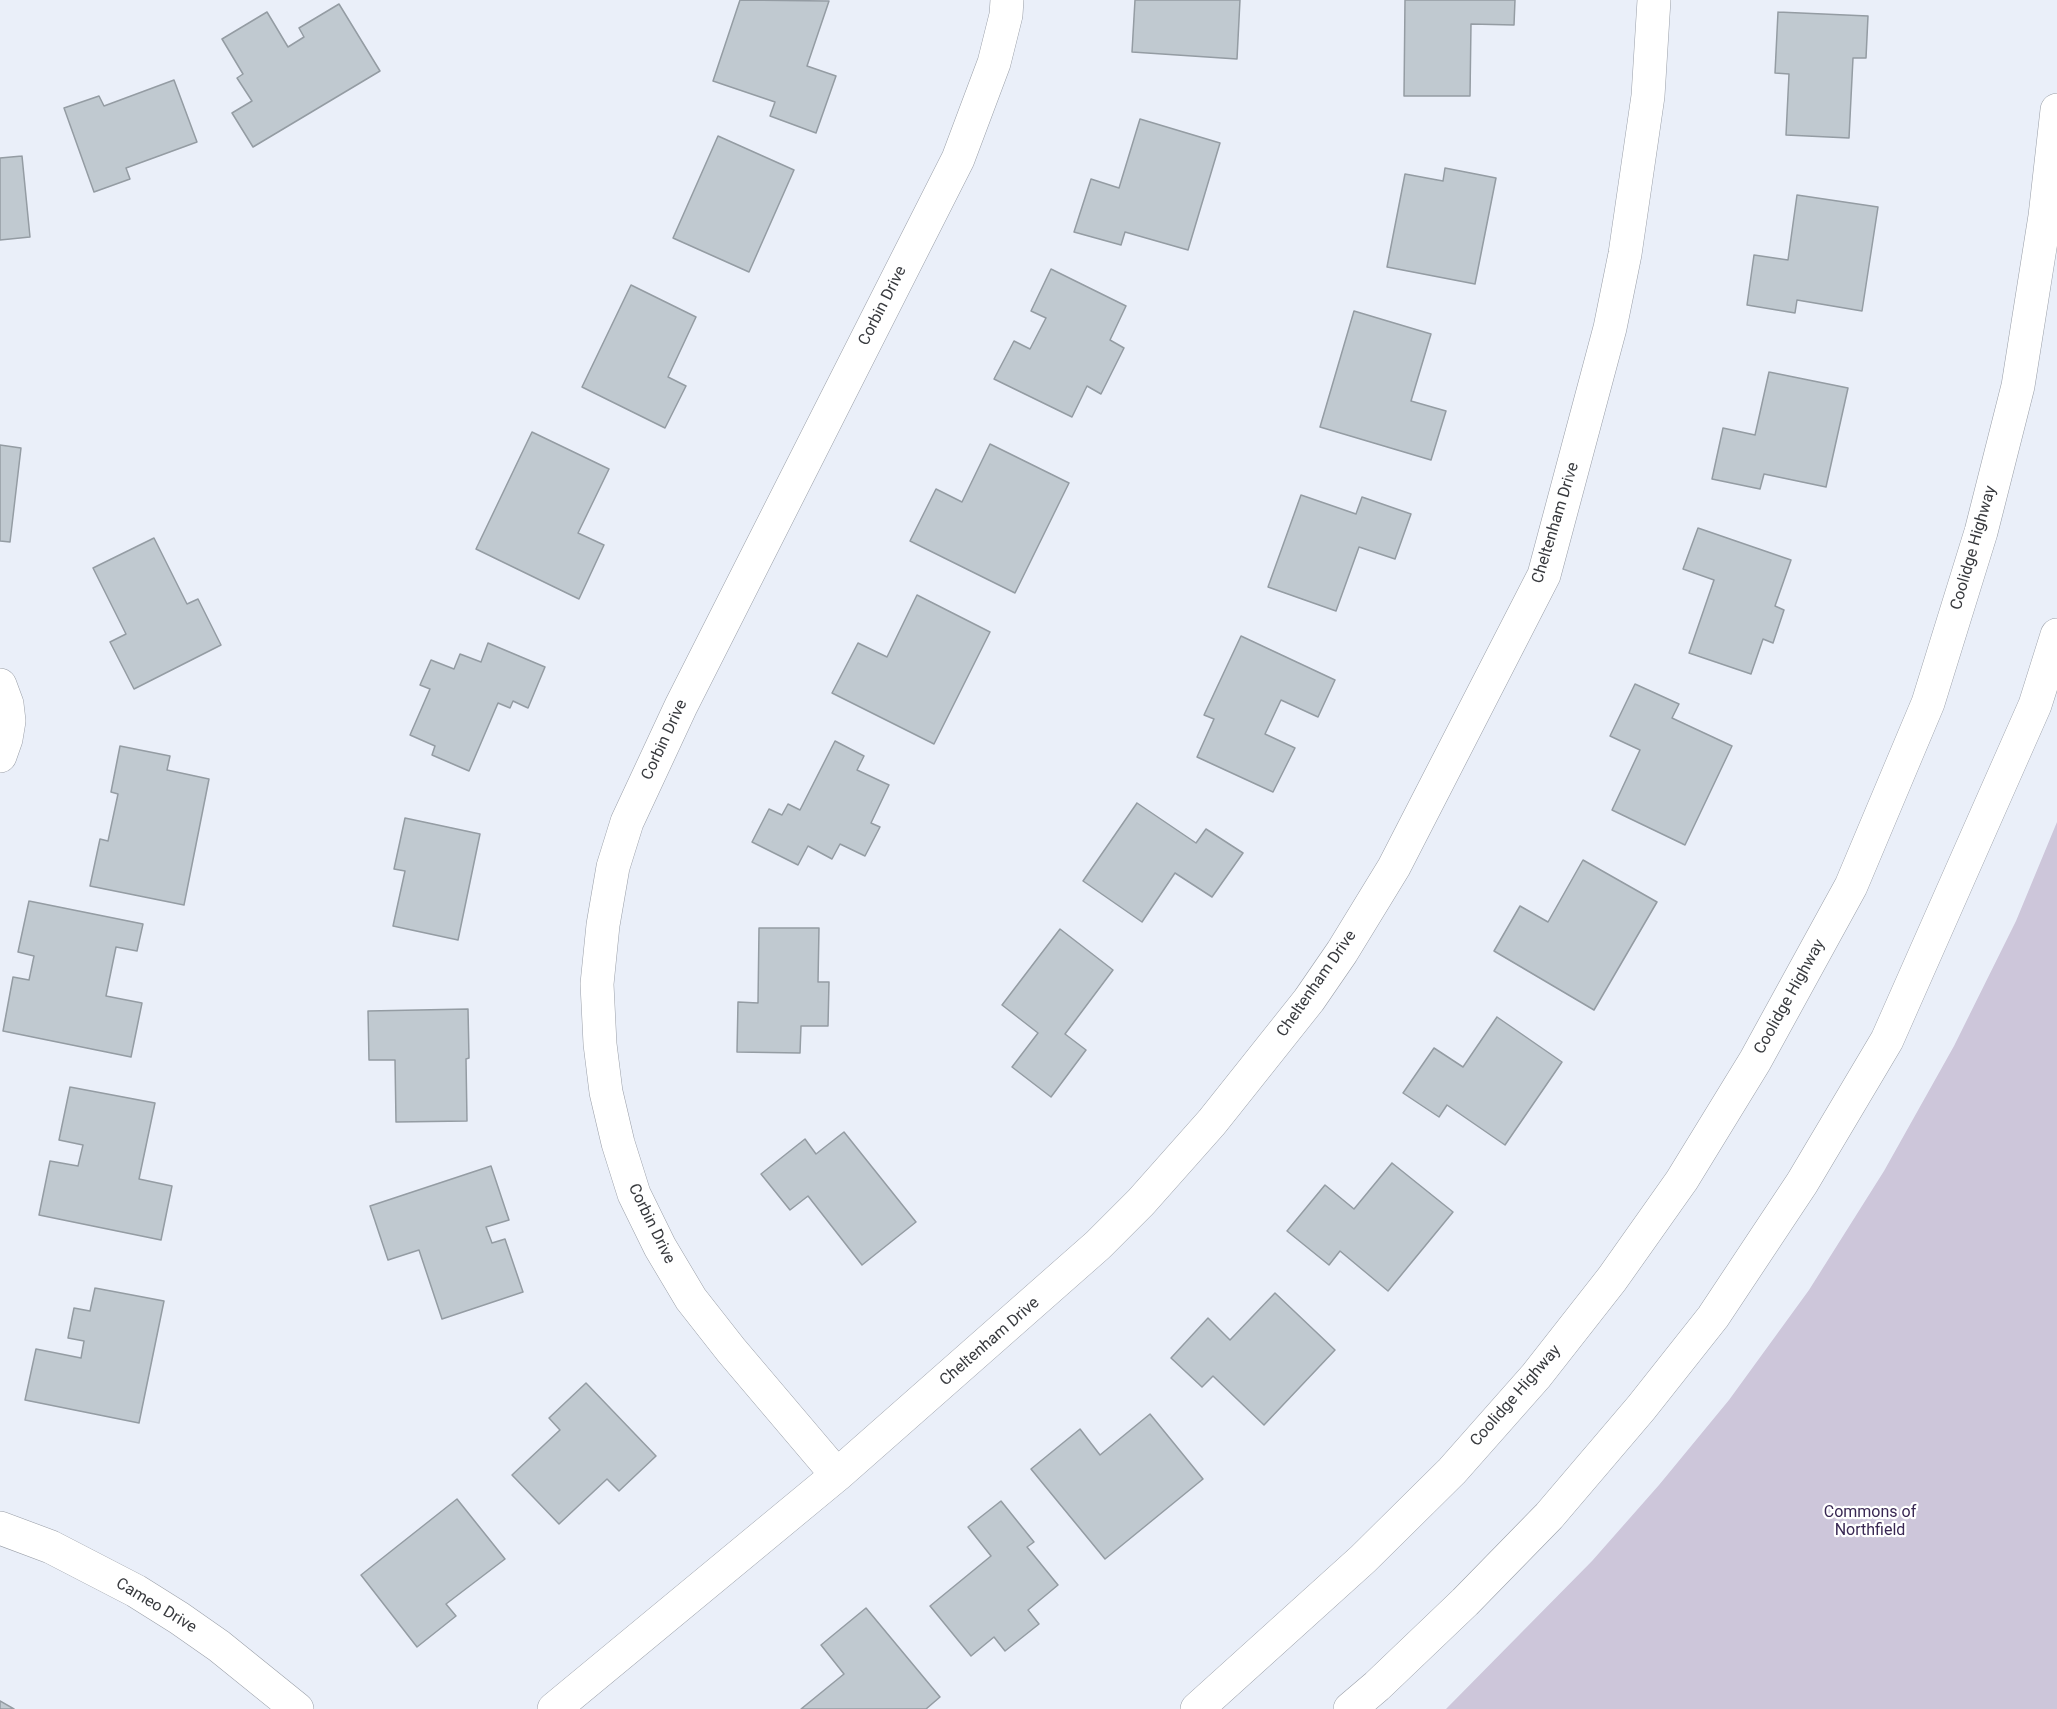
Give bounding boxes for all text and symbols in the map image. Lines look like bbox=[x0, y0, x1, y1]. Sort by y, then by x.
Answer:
street label: Corbin Drive bbox=[855, 263, 911, 349]
street label: Cheltenham Drive bbox=[1528, 460, 1584, 586]
street label: Coolidge Highway bbox=[1947, 484, 2001, 612]
street label: Corbin Drive bbox=[638, 697, 692, 783]
street label: Cheltenham Drive bbox=[1273, 927, 1361, 1041]
street label: Coolidge Highway bbox=[1751, 936, 1829, 1058]
street label: Corbin Drive bbox=[623, 1181, 679, 1267]
street label: Cheltenham Drive bbox=[936, 1294, 1044, 1390]
street label: Coolidge Highway bbox=[1467, 1341, 1565, 1451]
park label: Commons of Northfield bbox=[1824, 1503, 1916, 1541]
street label: Cameo Drive bbox=[112, 1574, 200, 1638]

